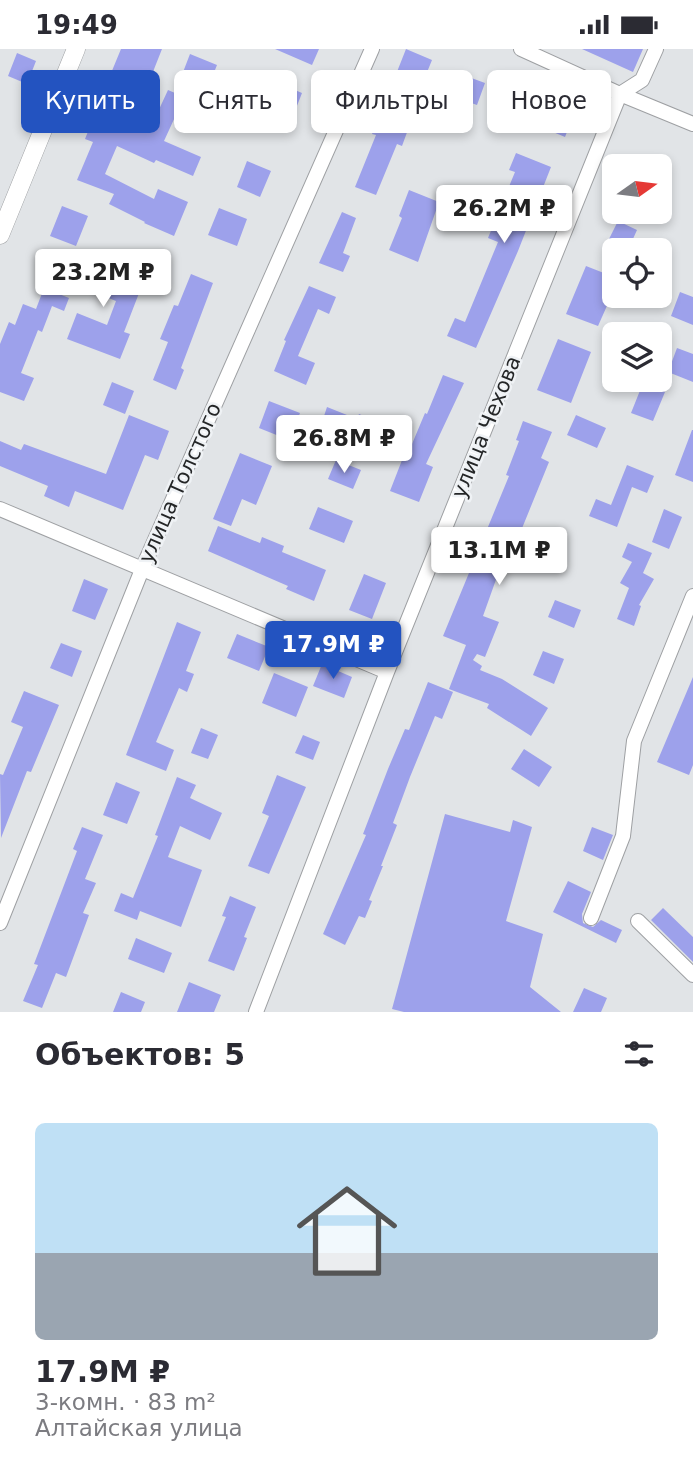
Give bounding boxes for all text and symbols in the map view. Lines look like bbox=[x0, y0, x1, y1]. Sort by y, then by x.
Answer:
text: 19:49 bbox=[35, 10, 118, 40]
chip: Купить bbox=[21, 70, 160, 133]
chip: Снять bbox=[174, 70, 297, 133]
chip: Фильтры bbox=[311, 70, 473, 133]
chip: Новое bbox=[487, 70, 611, 133]
north arrow bbox=[602, 154, 672, 224]
map controls bbox=[602, 154, 672, 392]
pin: 26.2M ₽ bbox=[439, 185, 569, 245]
text: 26.2M ₽ bbox=[452, 195, 556, 221]
button: locate bbox=[602, 238, 672, 308]
pin: 23.2M ₽ bbox=[38, 250, 168, 309]
text: 23.2M ₽ bbox=[51, 259, 155, 285]
button: layers bbox=[602, 322, 672, 392]
street label: улица Чехова bbox=[447, 352, 525, 502]
street label: улица Толстого bbox=[134, 399, 226, 567]
pin: 26.8M ₽ bbox=[279, 415, 409, 475]
text: 26.8M ₽ bbox=[292, 425, 396, 451]
pin: 13.1M ₽ bbox=[434, 527, 564, 587]
text: 13.1M ₽ bbox=[447, 537, 551, 563]
pin: 17.9M ₽ bbox=[268, 621, 398, 681]
text: 17.9M ₽ bbox=[281, 631, 385, 657]
icon: filters bbox=[620, 1035, 658, 1073]
text: Объектов: 5 bbox=[35, 1037, 245, 1072]
icon: home bbox=[284, 1168, 410, 1294]
text: 17.9M ₽ bbox=[35, 1354, 170, 1389]
text: 3-комн. · 83 m² bbox=[35, 1389, 216, 1415]
text: Алтайская улица bbox=[35, 1415, 243, 1441]

